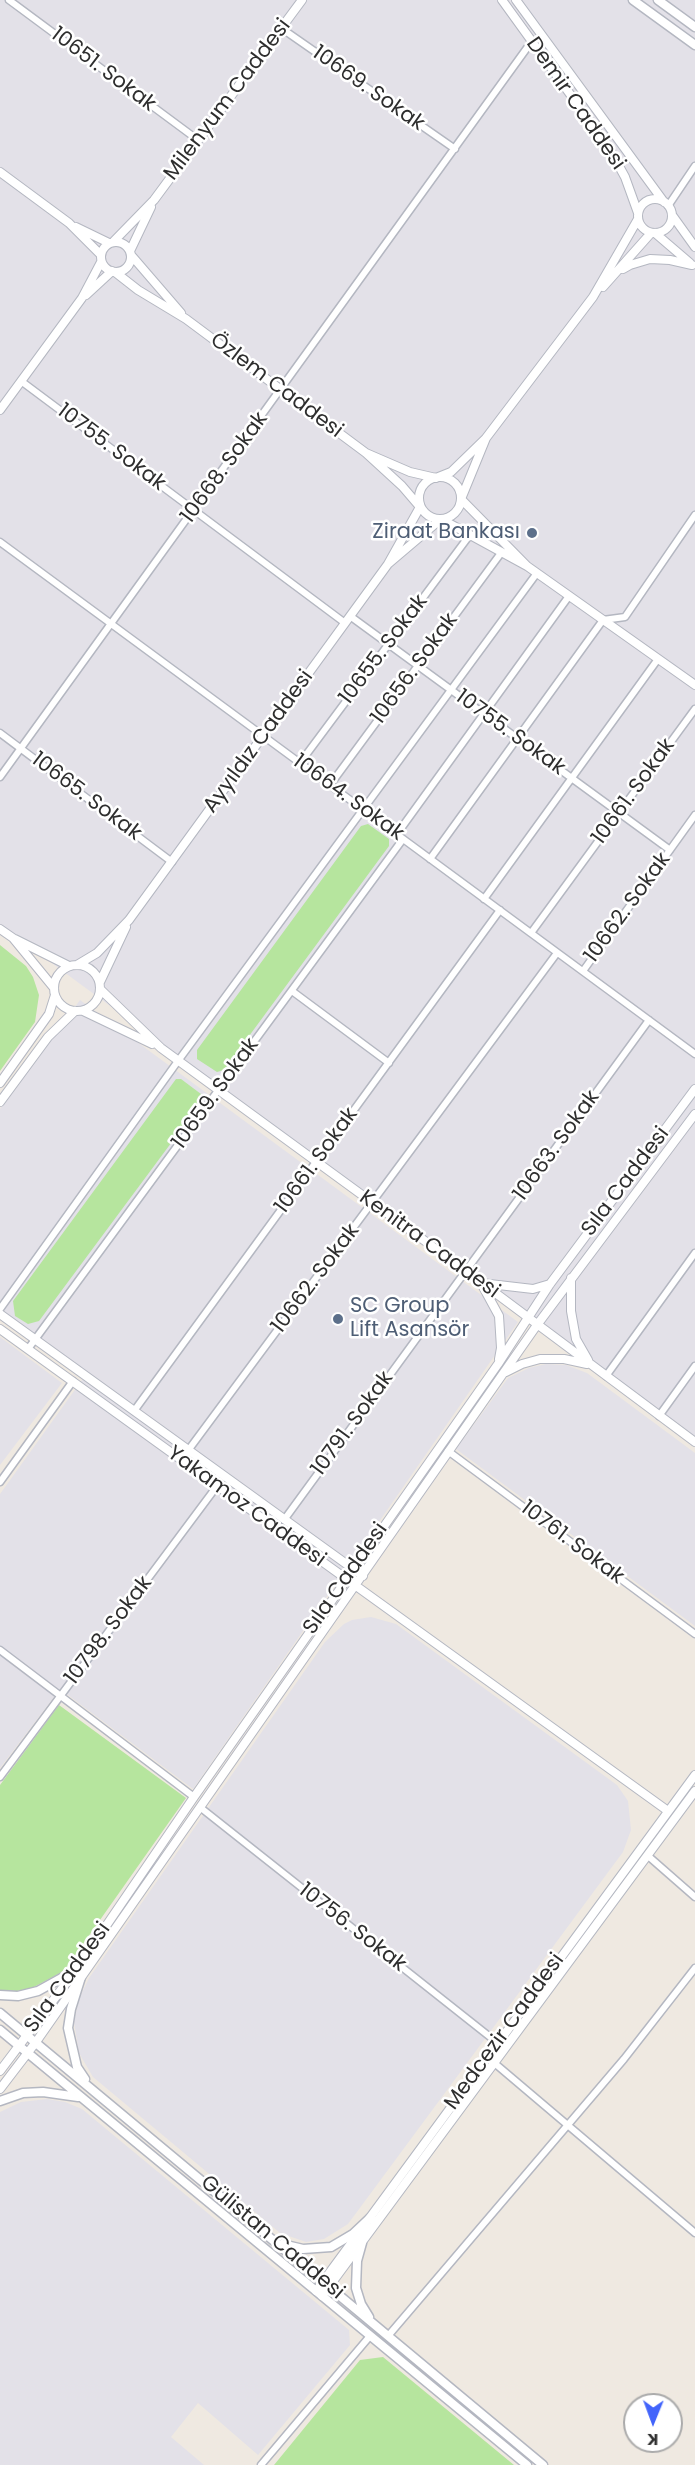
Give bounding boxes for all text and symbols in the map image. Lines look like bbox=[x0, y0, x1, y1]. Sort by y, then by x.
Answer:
street label: Milenyum Caddesi bbox=[159, 14, 297, 186]
street label: 10651. Sokak bbox=[46, 22, 160, 118]
street label: Demir Caddesi bbox=[520, 33, 630, 175]
street label: 10669. Sokak bbox=[307, 41, 429, 137]
street label: Özlem Caddesi bbox=[205, 328, 347, 444]
street label: 10755. Sokak bbox=[52, 399, 170, 497]
street label: 10668. Sokak bbox=[176, 407, 274, 529]
place label: Ziraat Bankası bbox=[372, 520, 520, 546]
marker: Ziraat Bankası bbox=[525, 526, 539, 540]
street label: 10655. Sokak bbox=[334, 590, 434, 710]
street label: 10656. Sokak bbox=[366, 608, 464, 730]
street label: Ayyıldız Caddesi bbox=[199, 666, 319, 818]
street label: 10755. Sokak bbox=[450, 685, 570, 781]
street label: 10661. Sokak bbox=[587, 734, 681, 850]
street label: 10665. Sokak bbox=[26, 747, 146, 847]
street label: 10664. Sokak bbox=[287, 749, 409, 847]
street label: 10662. Sokak bbox=[580, 848, 676, 968]
street label: 10659. Sokak bbox=[167, 1033, 265, 1155]
street label: 10663. Sokak bbox=[508, 1086, 606, 1206]
street label: 10661. Sokak bbox=[270, 1103, 364, 1219]
street label: Sıla Caddesi bbox=[577, 1122, 675, 1242]
street label: Kenitra Caddesi bbox=[354, 1186, 504, 1304]
street label: 10662. Sokak bbox=[267, 1219, 365, 1339]
place label: SC Group Lift Asansör bbox=[350, 1294, 469, 1344]
marker: SC Group Lift Asansör bbox=[331, 1312, 345, 1326]
street label: 10791. Sokak bbox=[307, 1367, 399, 1481]
street label: Yakamoz Caddesi bbox=[162, 1441, 330, 1573]
street label: 10761. Sokak bbox=[515, 1496, 629, 1590]
street label: Sıla Caddesi bbox=[298, 1518, 394, 1640]
street label: 10798. Sokak bbox=[60, 1572, 158, 1690]
street label: 10756. Sokak bbox=[293, 1878, 411, 1978]
street label: Sıla Caddesi bbox=[19, 1918, 117, 2038]
street label: Medcezir Caddesi bbox=[440, 1949, 570, 2115]
street label: Gülistan Caddesi bbox=[195, 2171, 349, 2305]
north arrow bbox=[623, 2393, 683, 2453]
text: K bbox=[647, 2428, 658, 2451]

